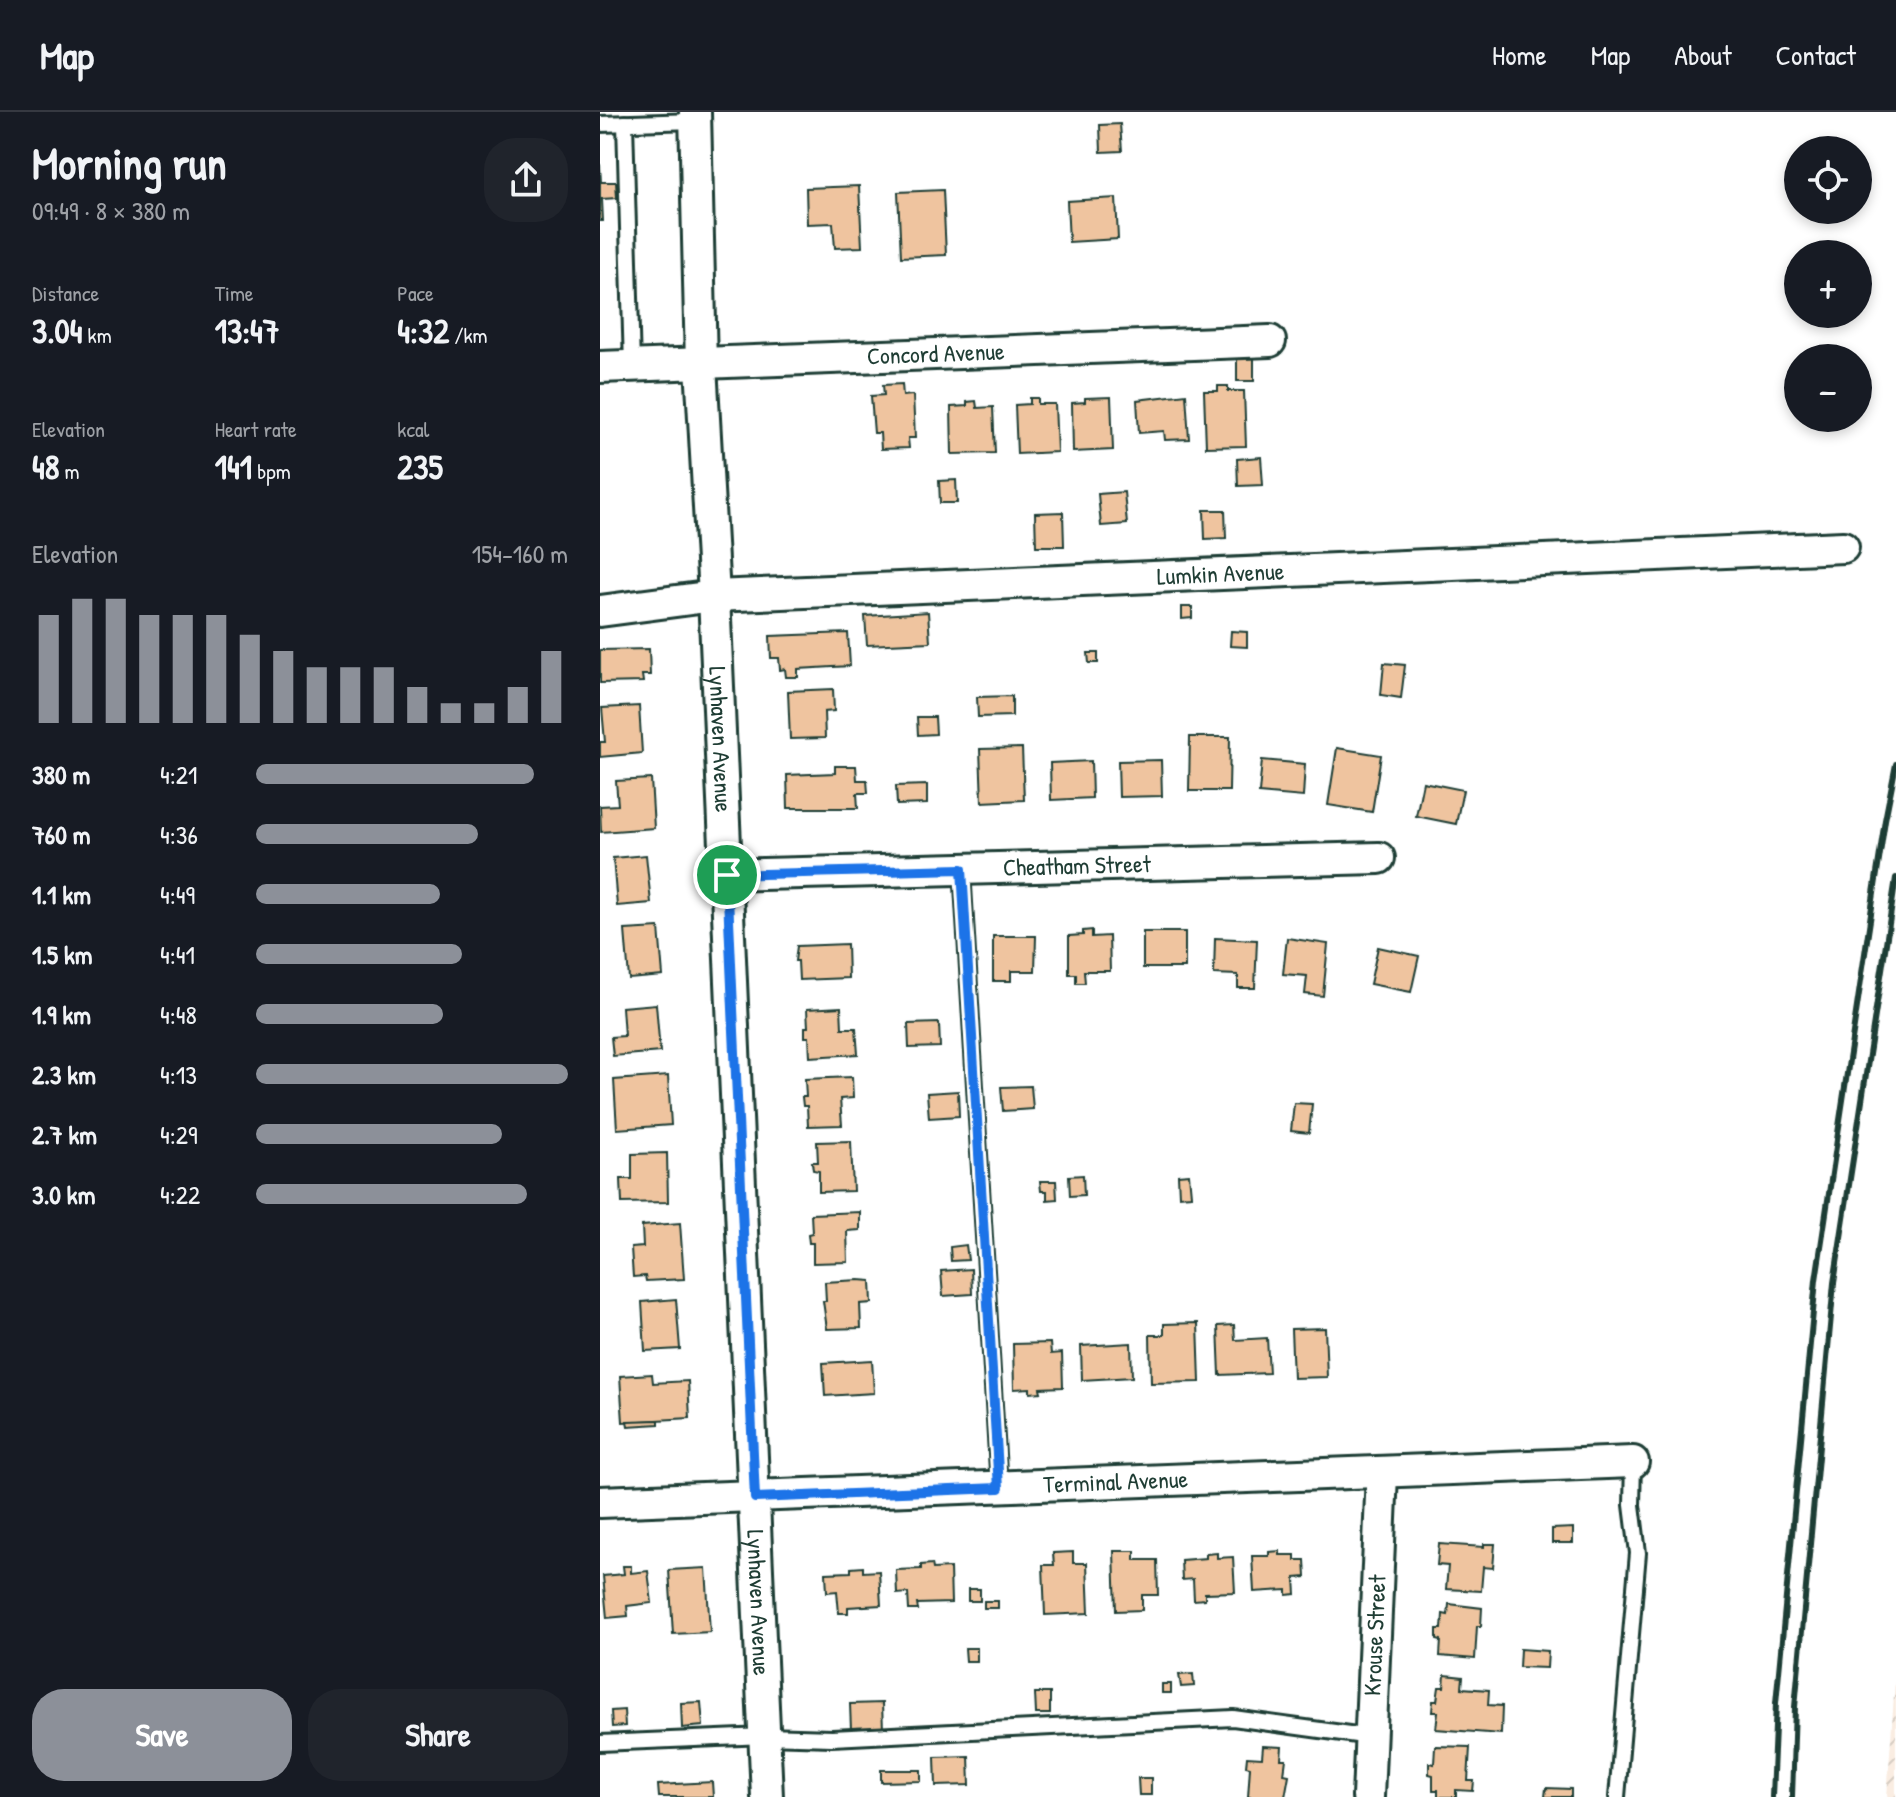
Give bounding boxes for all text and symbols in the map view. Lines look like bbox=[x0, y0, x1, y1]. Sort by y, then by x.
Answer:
text: Map bbox=[40, 29, 94, 81]
text: Home bbox=[1492, 36, 1547, 74]
text: Map bbox=[1591, 36, 1630, 74]
text: About bbox=[1674, 36, 1732, 74]
text: Contact bbox=[1776, 36, 1856, 74]
text: Morning run bbox=[32, 133, 227, 193]
map controls bbox=[1784, 136, 1872, 432]
button: locate bbox=[1784, 136, 1872, 224]
button: share bbox=[484, 138, 568, 222]
text: 09:49 · 8 × 380 m bbox=[32, 193, 190, 228]
button: + bbox=[1784, 240, 1872, 328]
text: Distance bbox=[32, 278, 99, 308]
text: Time bbox=[215, 278, 254, 308]
text: Pace bbox=[397, 278, 434, 308]
text: 3.04 bbox=[32, 308, 83, 354]
text: 13:47 bbox=[215, 308, 280, 354]
text: 4:32 bbox=[397, 308, 449, 354]
text: km bbox=[83, 320, 112, 350]
text: /km bbox=[449, 320, 488, 350]
street label: Concord Avenue bbox=[866, 334, 1006, 372]
button: − bbox=[1784, 344, 1872, 432]
text: Elevation bbox=[32, 414, 105, 444]
text: Heart rate bbox=[215, 414, 297, 444]
text: kcal bbox=[397, 414, 429, 444]
text: 48 bbox=[32, 444, 59, 490]
text: 141 bbox=[215, 444, 252, 490]
text: 235 bbox=[397, 444, 443, 490]
text: m bbox=[59, 456, 80, 486]
text: bpm bbox=[252, 456, 291, 486]
text: Elevation bbox=[32, 536, 118, 571]
text: 154–160 m bbox=[472, 536, 568, 571]
street label: Lumkin Avenue bbox=[1156, 554, 1285, 592]
street label: Lynhaven Avenue bbox=[702, 666, 741, 813]
text: 380 m bbox=[32, 757, 90, 792]
text: 4:21 bbox=[160, 757, 197, 792]
text: 760 m bbox=[32, 817, 91, 852]
text: 4:36 bbox=[160, 817, 198, 852]
pin bbox=[693, 841, 761, 909]
street label: Cheatham Street bbox=[1003, 847, 1152, 883]
icon: arrive bbox=[705, 853, 749, 897]
text: 1.1 km bbox=[32, 877, 91, 912]
text: 4:49 bbox=[160, 877, 195, 912]
text: 1.5 km bbox=[32, 937, 92, 972]
text: 4:41 bbox=[160, 937, 195, 972]
text: 1.9 km bbox=[32, 997, 91, 1032]
text: 4:48 bbox=[160, 997, 197, 1032]
text: 2.3 km bbox=[32, 1057, 96, 1092]
text: 4:13 bbox=[160, 1057, 197, 1092]
text: 2.7 km bbox=[32, 1117, 97, 1152]
text: 4:29 bbox=[160, 1117, 198, 1152]
text: 3.0 km bbox=[32, 1177, 95, 1212]
text: 4:22 bbox=[160, 1177, 200, 1212]
street label: Terminal Avenue bbox=[1043, 1462, 1189, 1500]
street label: Lynhaven Avenue bbox=[740, 1529, 779, 1677]
street label: Krouse Street bbox=[1355, 1573, 1393, 1696]
button: Save bbox=[32, 1689, 292, 1781]
button: Share bbox=[308, 1689, 568, 1781]

